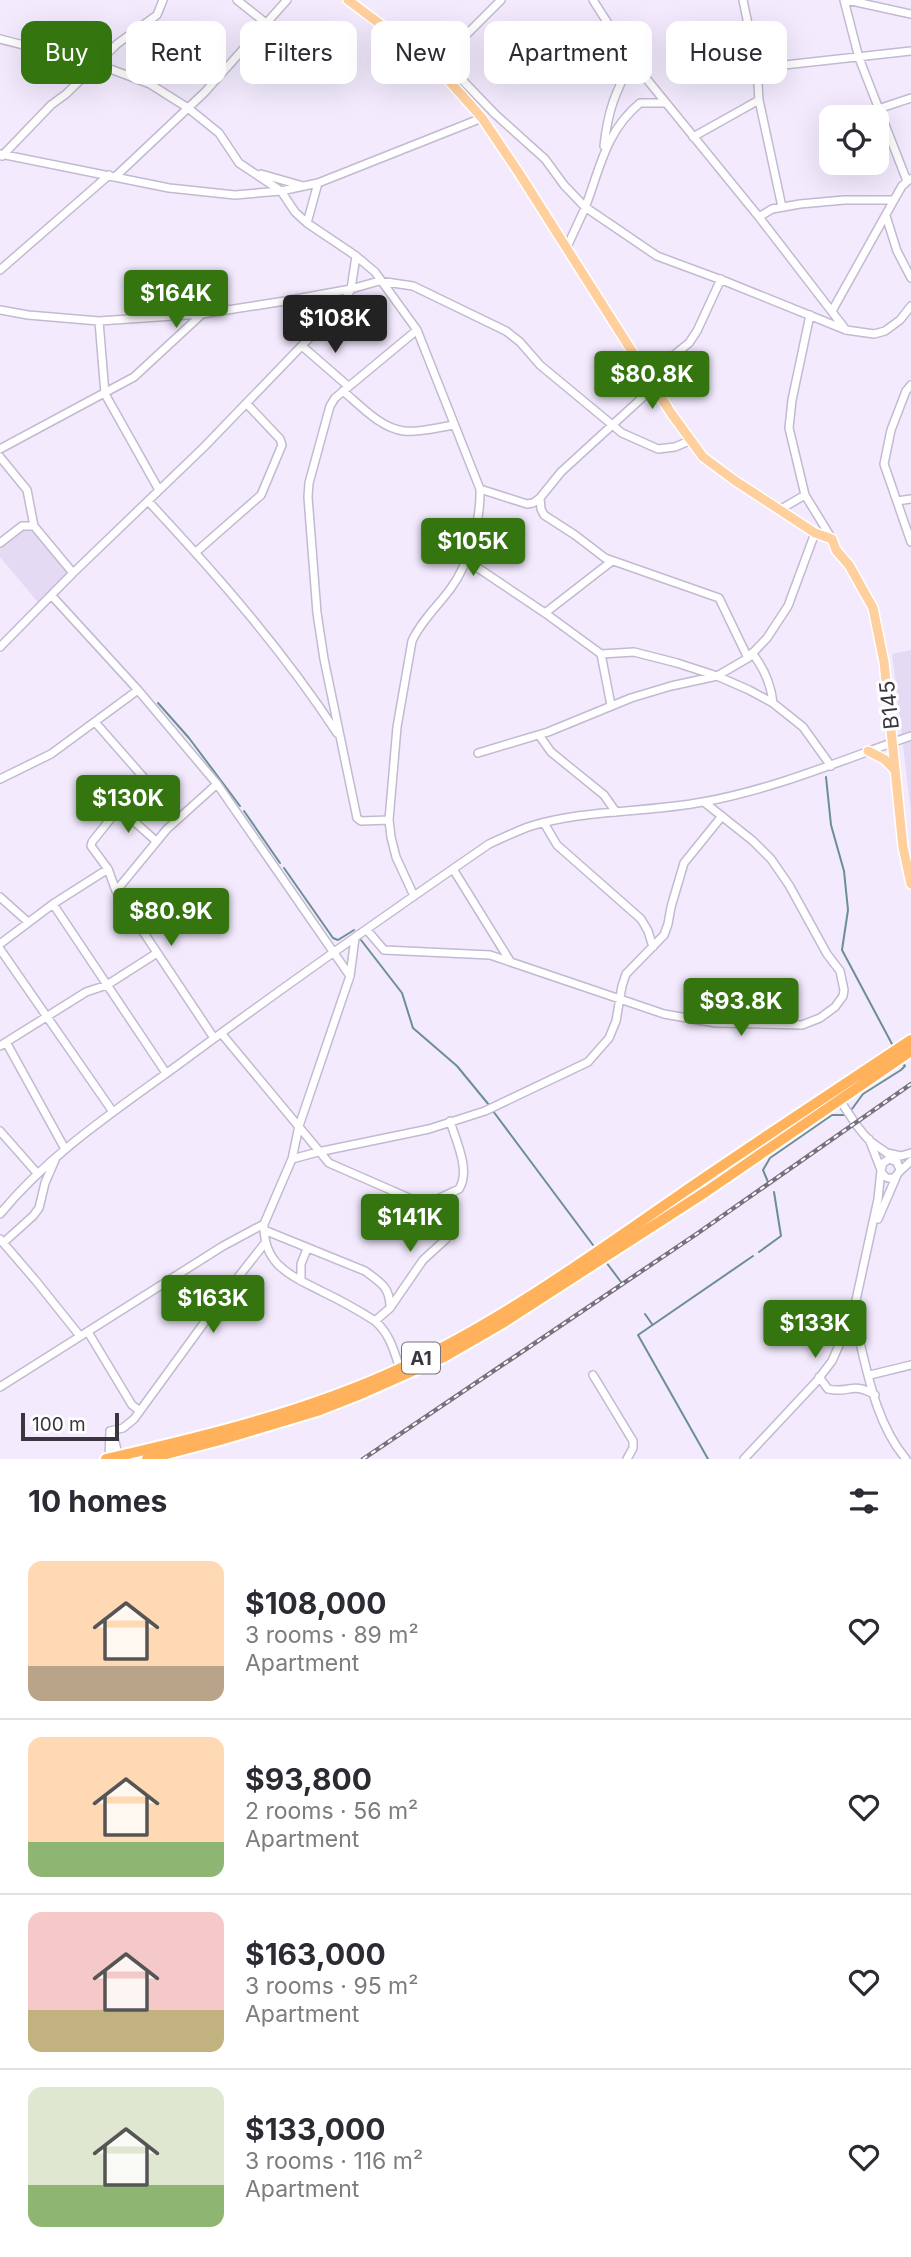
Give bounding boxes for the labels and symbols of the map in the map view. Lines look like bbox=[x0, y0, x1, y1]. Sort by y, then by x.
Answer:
pin: $164K bbox=[127, 270, 225, 330]
pin: $108K bbox=[286, 296, 384, 355]
pin: $80.8K bbox=[595, 352, 709, 411]
pin: $105K bbox=[424, 518, 522, 578]
street label: B145 bbox=[874, 680, 904, 730]
pin: $130K bbox=[79, 776, 177, 835]
pin: $80.9K bbox=[114, 888, 228, 948]
pin: $93.8K bbox=[684, 978, 798, 1038]
pin: $141K bbox=[361, 1194, 459, 1254]
pin: $163K bbox=[164, 1276, 262, 1335]
pin: $133K bbox=[766, 1300, 864, 1360]
road number: A1 bbox=[402, 1342, 440, 1374]
scale bar bbox=[21, 1410, 119, 1442]

